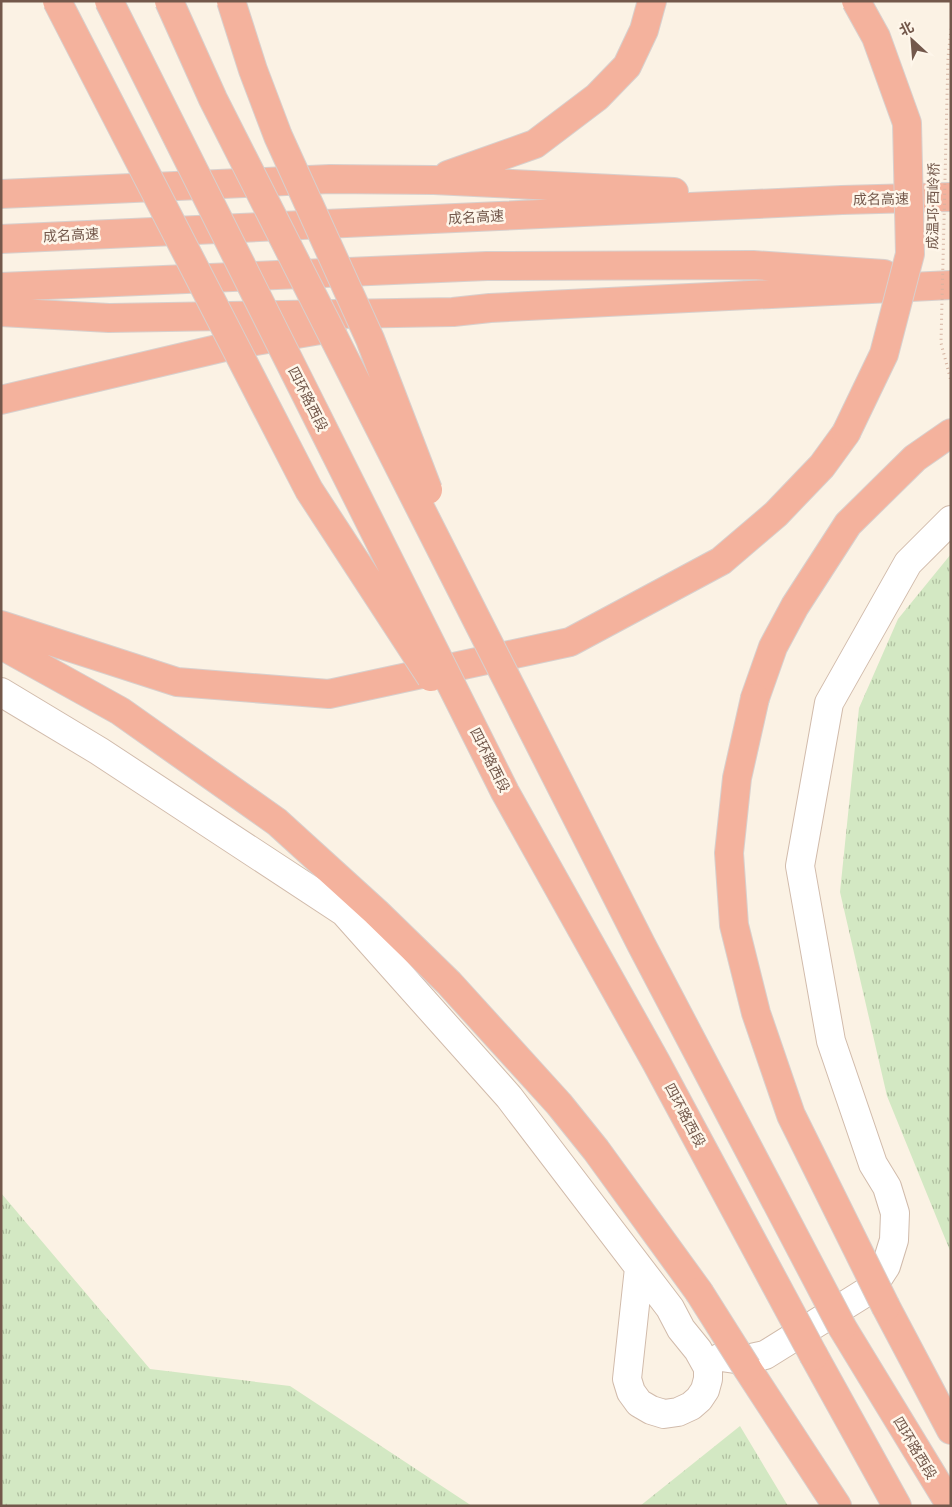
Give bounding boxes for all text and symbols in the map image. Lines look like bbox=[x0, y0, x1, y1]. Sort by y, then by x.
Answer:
north arrow bbox=[887, 15, 937, 65]
text: 北 bbox=[897, 18, 916, 39]
street label: 成温邛·西岭桥 bbox=[924, 162, 942, 250]
street label: 成名高速 bbox=[853, 191, 909, 207]
street label: 成名高速 bbox=[448, 208, 504, 226]
street label: 成名高速 bbox=[43, 226, 99, 244]
street label: 四环路西段 bbox=[285, 364, 331, 434]
street label: 四环路西段 bbox=[467, 725, 513, 795]
street label: 四环路西段 bbox=[662, 1080, 708, 1150]
street label: 四环路西段 bbox=[890, 1414, 940, 1482]

